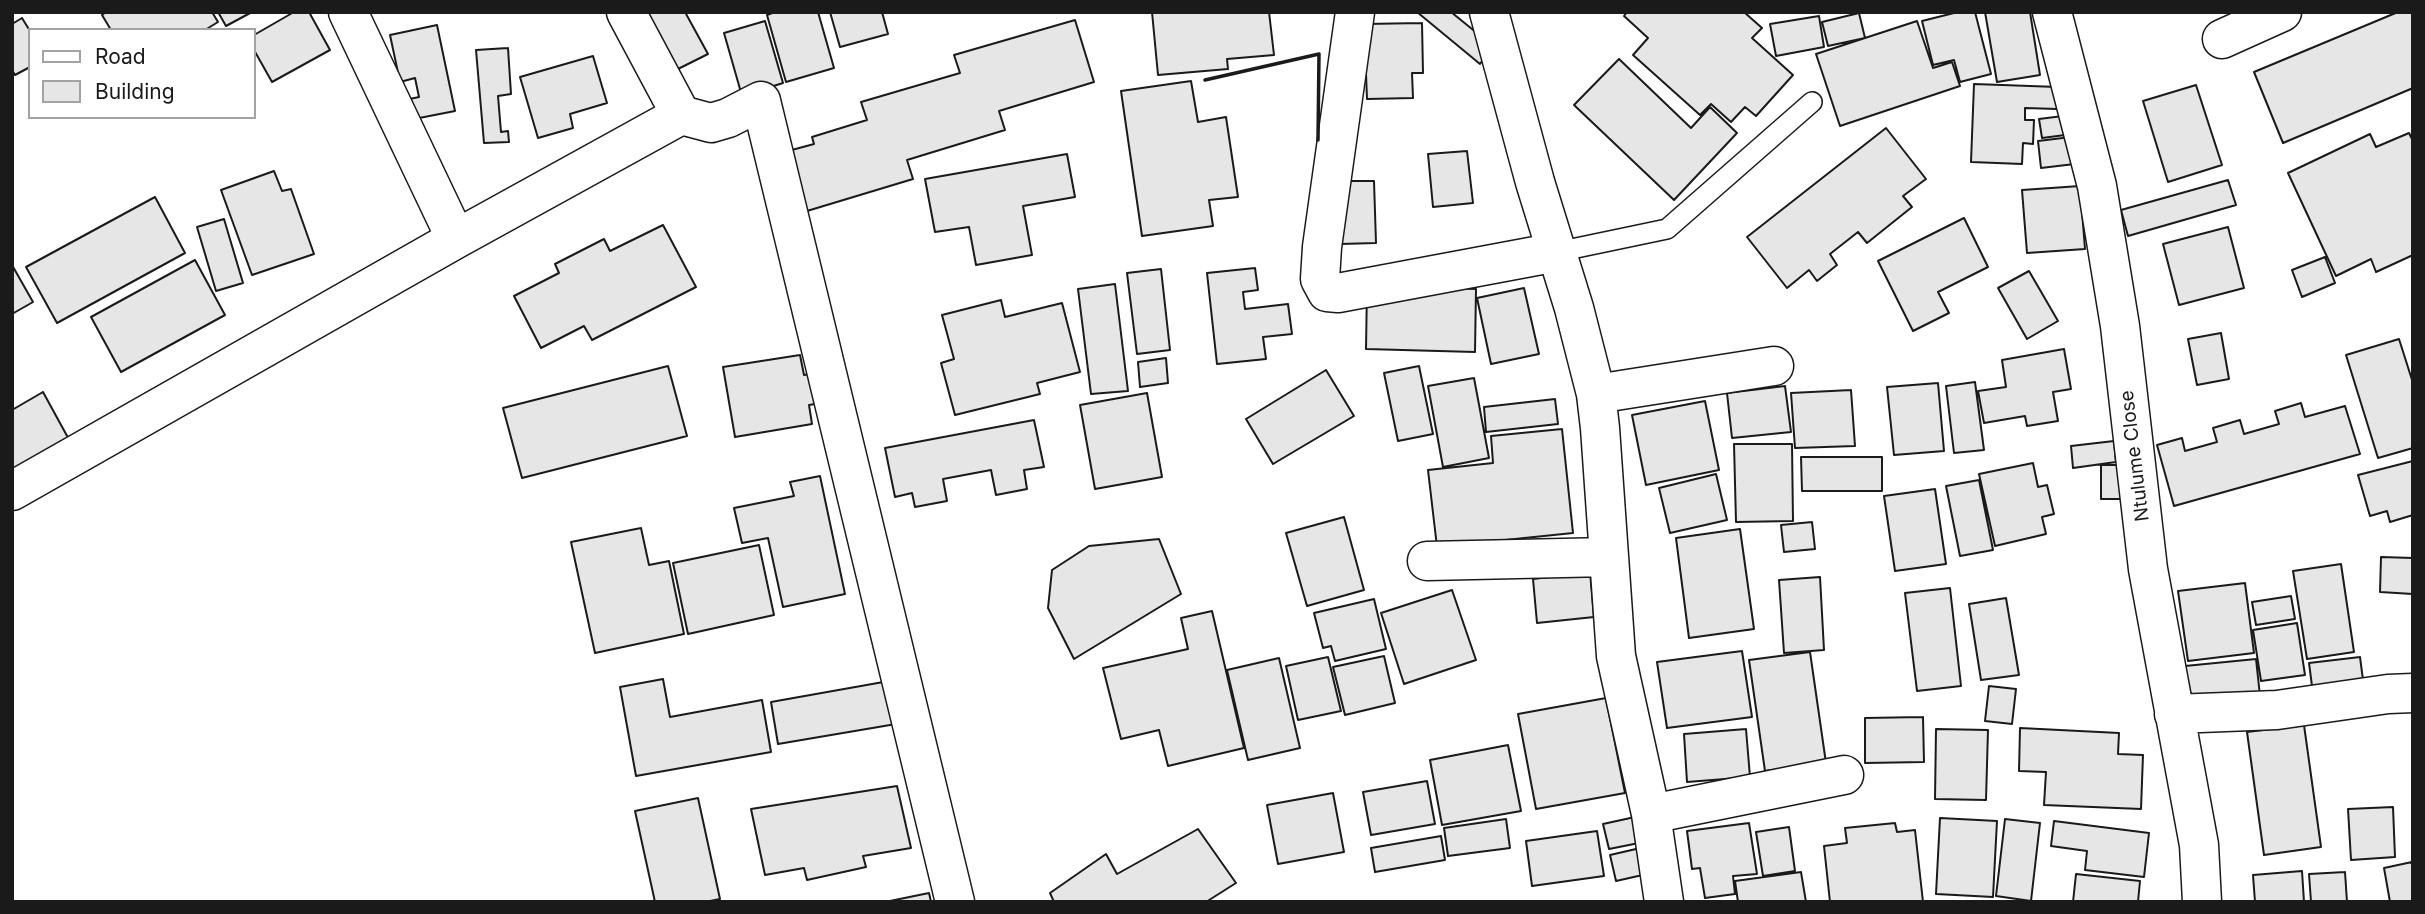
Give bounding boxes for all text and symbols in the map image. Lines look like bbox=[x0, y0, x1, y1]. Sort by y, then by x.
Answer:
legend bbox=[28, 28, 256, 119]
text: Road bbox=[95, 44, 146, 69]
text: Building bbox=[95, 79, 175, 104]
street label: Ntulume Close bbox=[2116, 389, 2154, 523]

